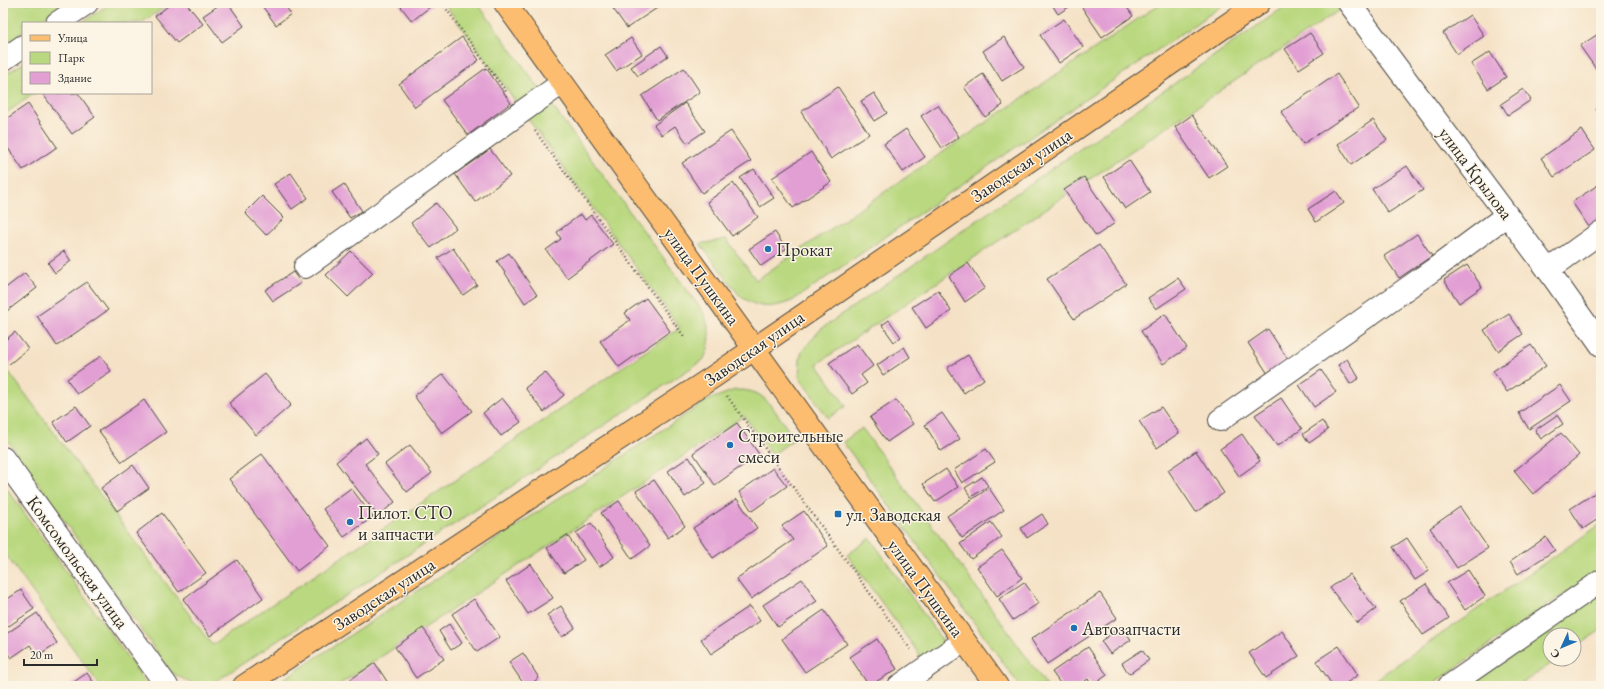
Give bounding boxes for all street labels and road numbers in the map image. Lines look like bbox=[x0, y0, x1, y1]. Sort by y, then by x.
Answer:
street label: Заводская улица bbox=[966, 122, 1077, 207]
street label: улица Крылова bbox=[1434, 122, 1519, 225]
street label: улица Пушкина bbox=[659, 223, 746, 330]
street label: Заводская улица bbox=[700, 305, 809, 391]
street label: Комсомольская улица bbox=[22, 491, 135, 634]
street label: улица Пушкина bbox=[883, 535, 970, 642]
street label: Заводская улица bbox=[329, 552, 440, 635]

